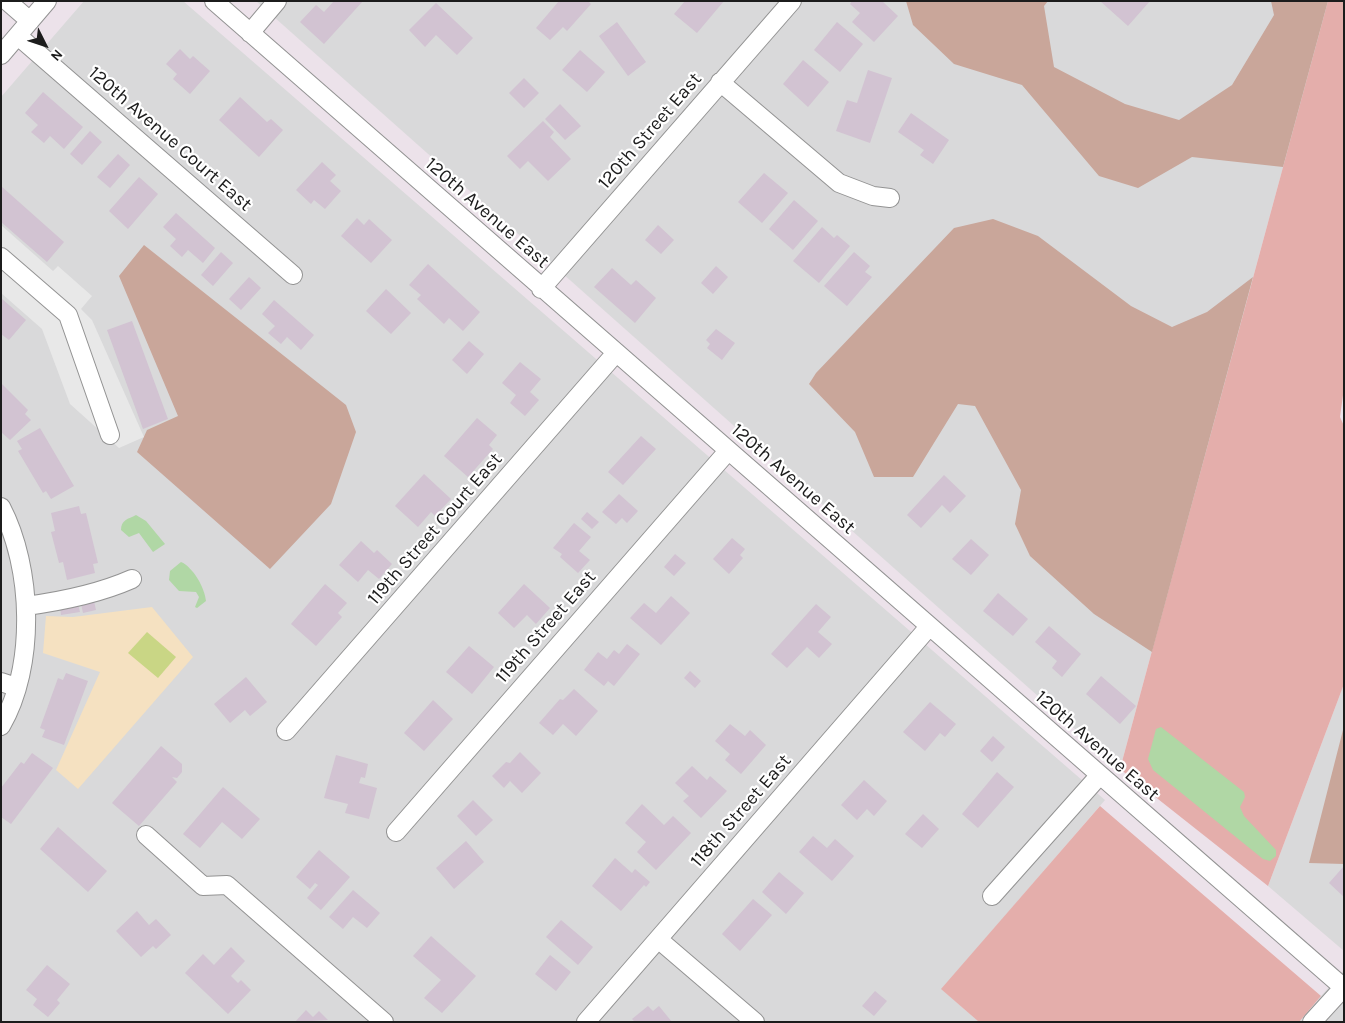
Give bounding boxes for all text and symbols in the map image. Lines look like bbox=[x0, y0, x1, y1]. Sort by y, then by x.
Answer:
north arrow bbox=[20, 20, 70, 70]
text: N bbox=[47, 46, 66, 65]
street label: 120th Avenue Court East bbox=[84, 62, 256, 216]
street label: 120th Street East bbox=[593, 68, 707, 194]
street label: 120th Avenue East bbox=[420, 153, 554, 273]
street label: 120th Avenue East bbox=[726, 419, 860, 539]
street label: 119th Street Court East bbox=[363, 448, 507, 610]
street label: 119th Street East bbox=[491, 566, 601, 688]
street label: 120th Avenue East bbox=[1030, 686, 1164, 806]
street label: 118th Street East bbox=[686, 750, 796, 872]

